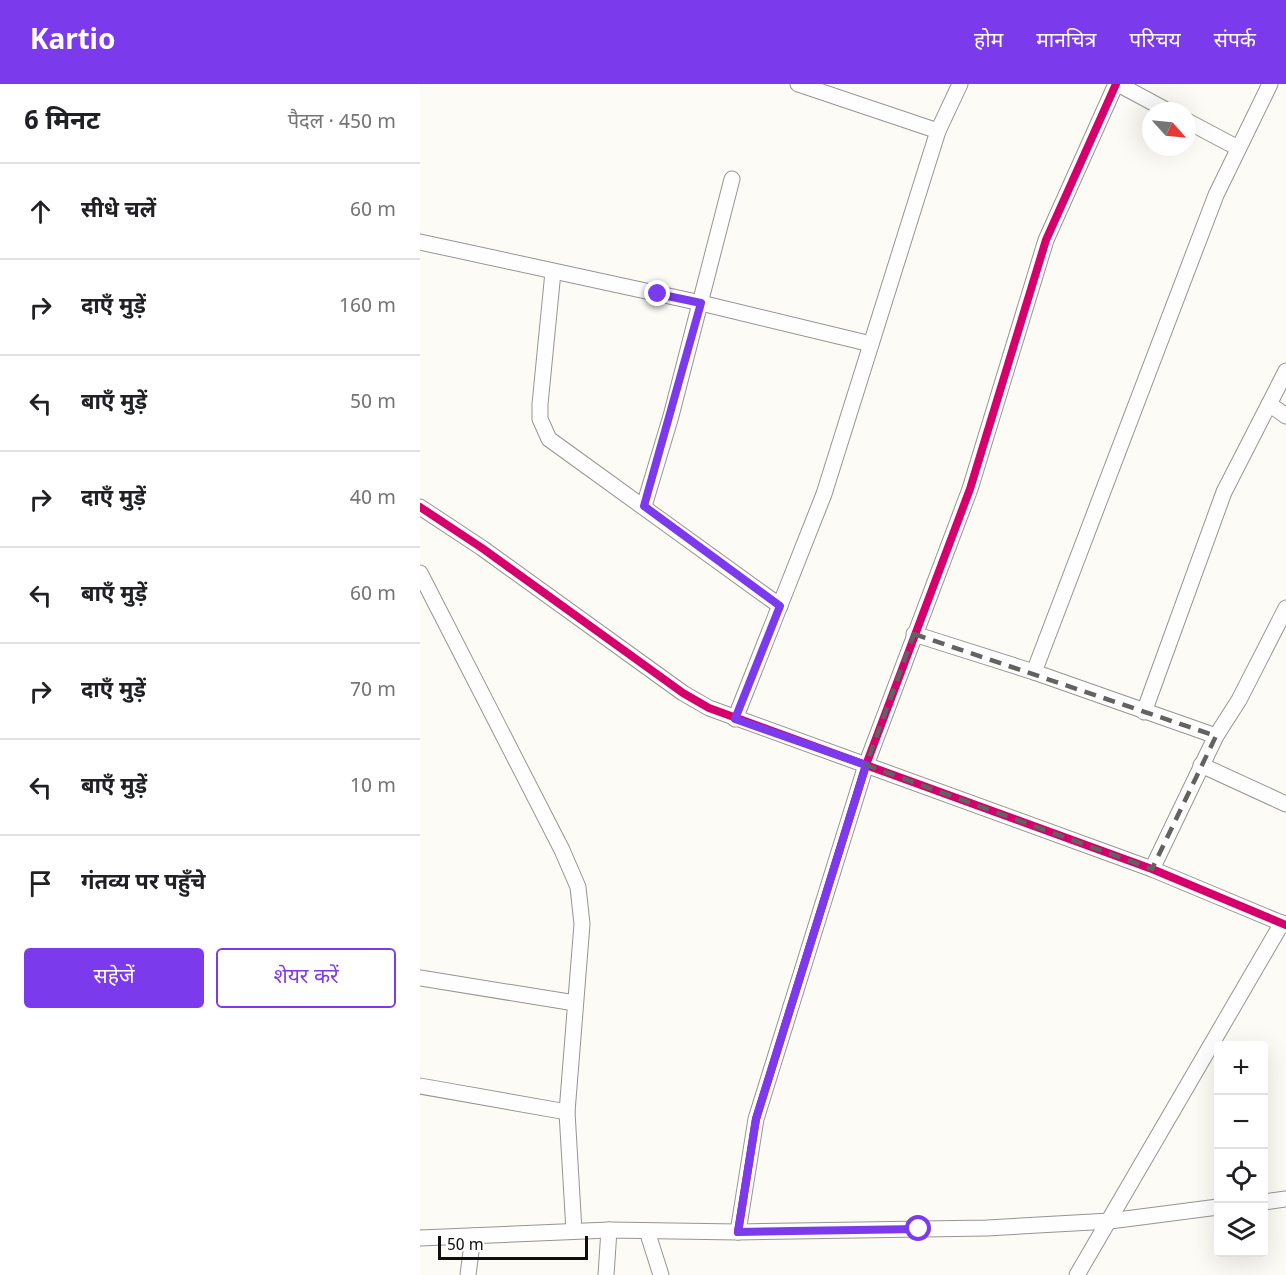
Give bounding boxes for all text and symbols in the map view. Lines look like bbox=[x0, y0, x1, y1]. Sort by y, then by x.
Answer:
text: Kartio bbox=[30, 24, 115, 60]
text: होम bbox=[974, 28, 1003, 56]
text: मानचित्र bbox=[1036, 28, 1096, 56]
text: परिचय bbox=[1129, 28, 1181, 56]
text: संपर्क bbox=[1214, 28, 1256, 56]
north arrow bbox=[1142, 102, 1196, 156]
text: 6 मिनट bbox=[24, 106, 100, 140]
text: पैदल · 450 m bbox=[288, 110, 396, 136]
icon: ahead bbox=[24, 195, 57, 228]
text: सीधे चलें bbox=[81, 197, 156, 226]
text: 60 m bbox=[350, 198, 396, 224]
route end bbox=[644, 280, 670, 306]
icon: right bbox=[24, 291, 57, 324]
text: दाएँ मुड़ें bbox=[81, 293, 146, 322]
text: 160 m bbox=[339, 294, 396, 320]
icon: left bbox=[24, 387, 57, 420]
text: बाएँ मुड़ें bbox=[81, 389, 147, 418]
text: 50 m bbox=[350, 390, 396, 416]
icon: right bbox=[24, 483, 57, 516]
text: दाएँ मुड़ें bbox=[81, 485, 146, 514]
text: 40 m bbox=[350, 486, 396, 512]
icon: left bbox=[24, 579, 57, 612]
text: बाएँ मुड़ें bbox=[81, 581, 147, 610]
text: 60 m bbox=[350, 582, 396, 608]
icon: right bbox=[24, 675, 57, 708]
text: दाएँ मुड़ें bbox=[81, 677, 146, 706]
text: 70 m bbox=[350, 678, 396, 704]
icon: left bbox=[24, 771, 57, 804]
text: बाएँ मुड़ें bbox=[81, 773, 147, 802]
text: 10 m bbox=[350, 774, 396, 800]
icon: arrive bbox=[24, 867, 57, 900]
text: गंतव्य पर पहुँचे bbox=[81, 869, 206, 898]
button: सहेजें bbox=[24, 948, 204, 1008]
button: शेयर करें bbox=[216, 948, 396, 1008]
map controls bbox=[1214, 1041, 1268, 1257]
button: + bbox=[1214, 1041, 1268, 1095]
button: − bbox=[1214, 1095, 1268, 1149]
button: locate bbox=[1214, 1149, 1268, 1203]
button: layers bbox=[1214, 1203, 1268, 1257]
route start bbox=[905, 1215, 931, 1241]
scale bar bbox=[438, 1233, 588, 1260]
text: 50 m bbox=[447, 1236, 484, 1257]

